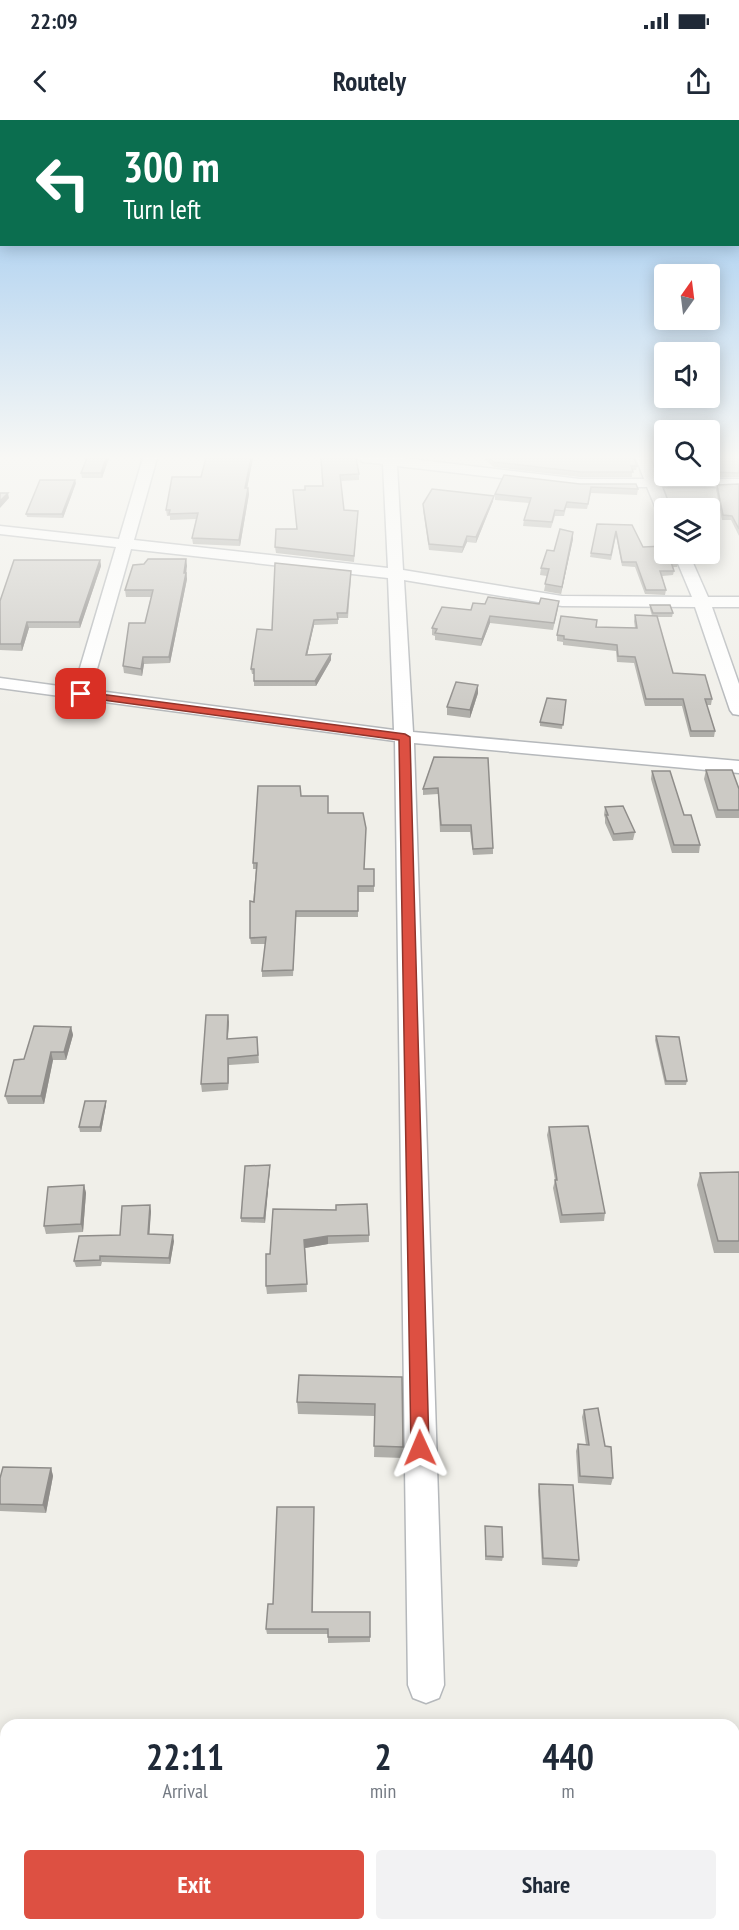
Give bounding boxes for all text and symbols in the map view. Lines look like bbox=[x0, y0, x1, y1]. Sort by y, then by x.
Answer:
text: 22:09 bbox=[30, 7, 78, 35]
text: Routely bbox=[333, 64, 406, 98]
icon: back bbox=[24, 65, 57, 98]
icon: share bbox=[682, 65, 715, 98]
text: 300 m bbox=[123, 139, 220, 194]
icon: left bbox=[24, 144, 102, 222]
text: Turn left bbox=[123, 192, 201, 226]
north arrow bbox=[654, 264, 720, 330]
map controls bbox=[654, 264, 720, 564]
button: sound bbox=[654, 342, 720, 408]
button: search bbox=[654, 420, 720, 486]
button: layers bbox=[654, 498, 720, 564]
pin bbox=[55, 668, 106, 719]
icon: arrive bbox=[64, 677, 97, 710]
position arrow bbox=[388, 1416, 452, 1480]
text: 22:11 bbox=[146, 1733, 224, 1780]
text: 2 bbox=[374, 1733, 392, 1780]
text: 440 bbox=[542, 1733, 594, 1780]
text: Arrival bbox=[162, 1778, 208, 1804]
text: min bbox=[370, 1778, 396, 1804]
text: m bbox=[562, 1778, 575, 1804]
button: Exit bbox=[24, 1850, 364, 1919]
button: Share bbox=[376, 1850, 716, 1919]

